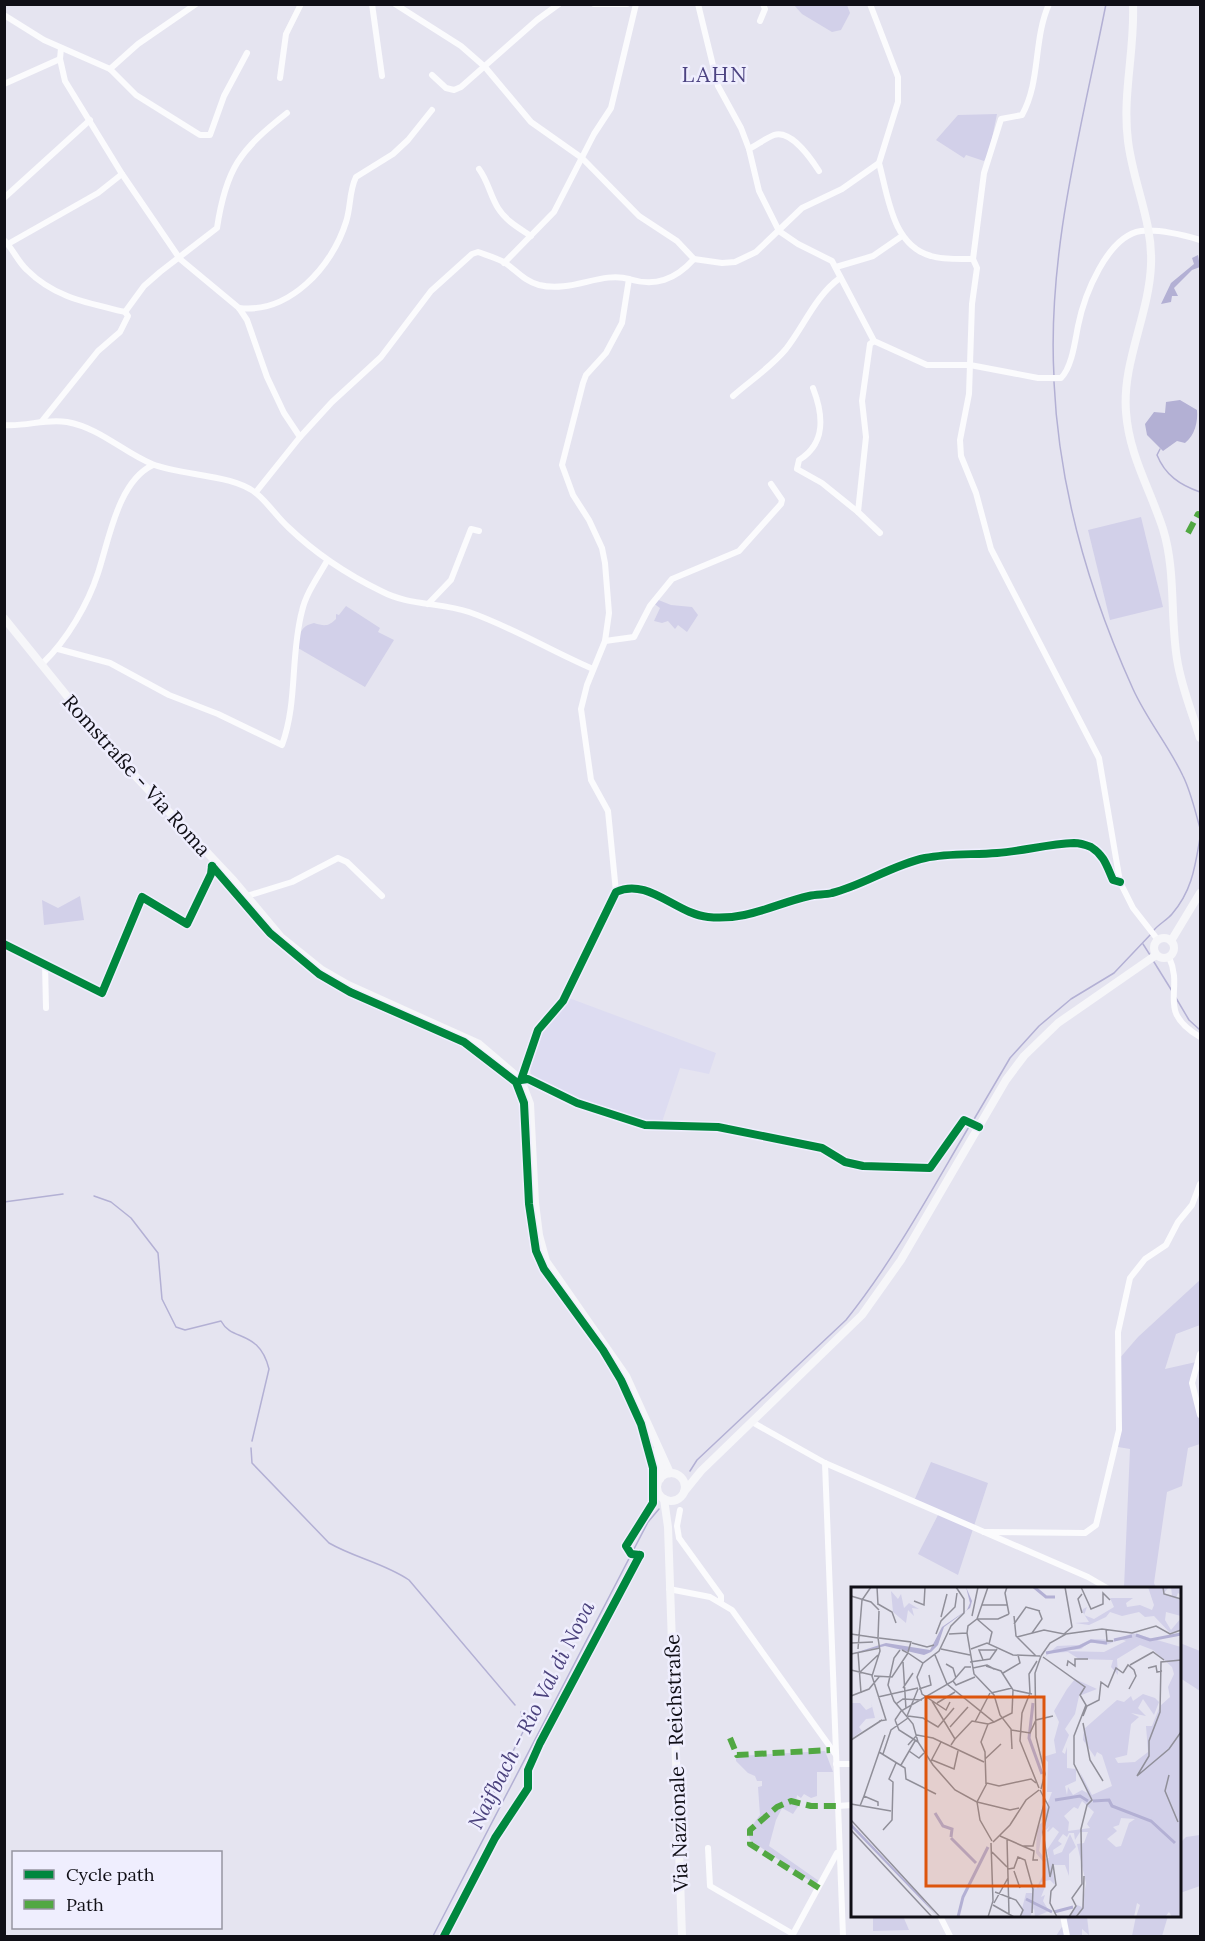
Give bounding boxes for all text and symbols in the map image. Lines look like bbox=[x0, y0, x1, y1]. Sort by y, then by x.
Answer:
district label: LAHN bbox=[682, 60, 748, 88]
street label: Romstraße - Via Roma bbox=[58, 689, 216, 861]
inset map bbox=[851, 1587, 1181, 1917]
water label: Naifbach - Rio Val di Nova bbox=[462, 1596, 601, 1834]
street label: Via Nazionale - Reichstraße bbox=[659, 1634, 693, 1893]
legend bbox=[12, 1851, 222, 1929]
text: Cycle path bbox=[66, 1863, 155, 1886]
text: Path bbox=[66, 1893, 104, 1916]

